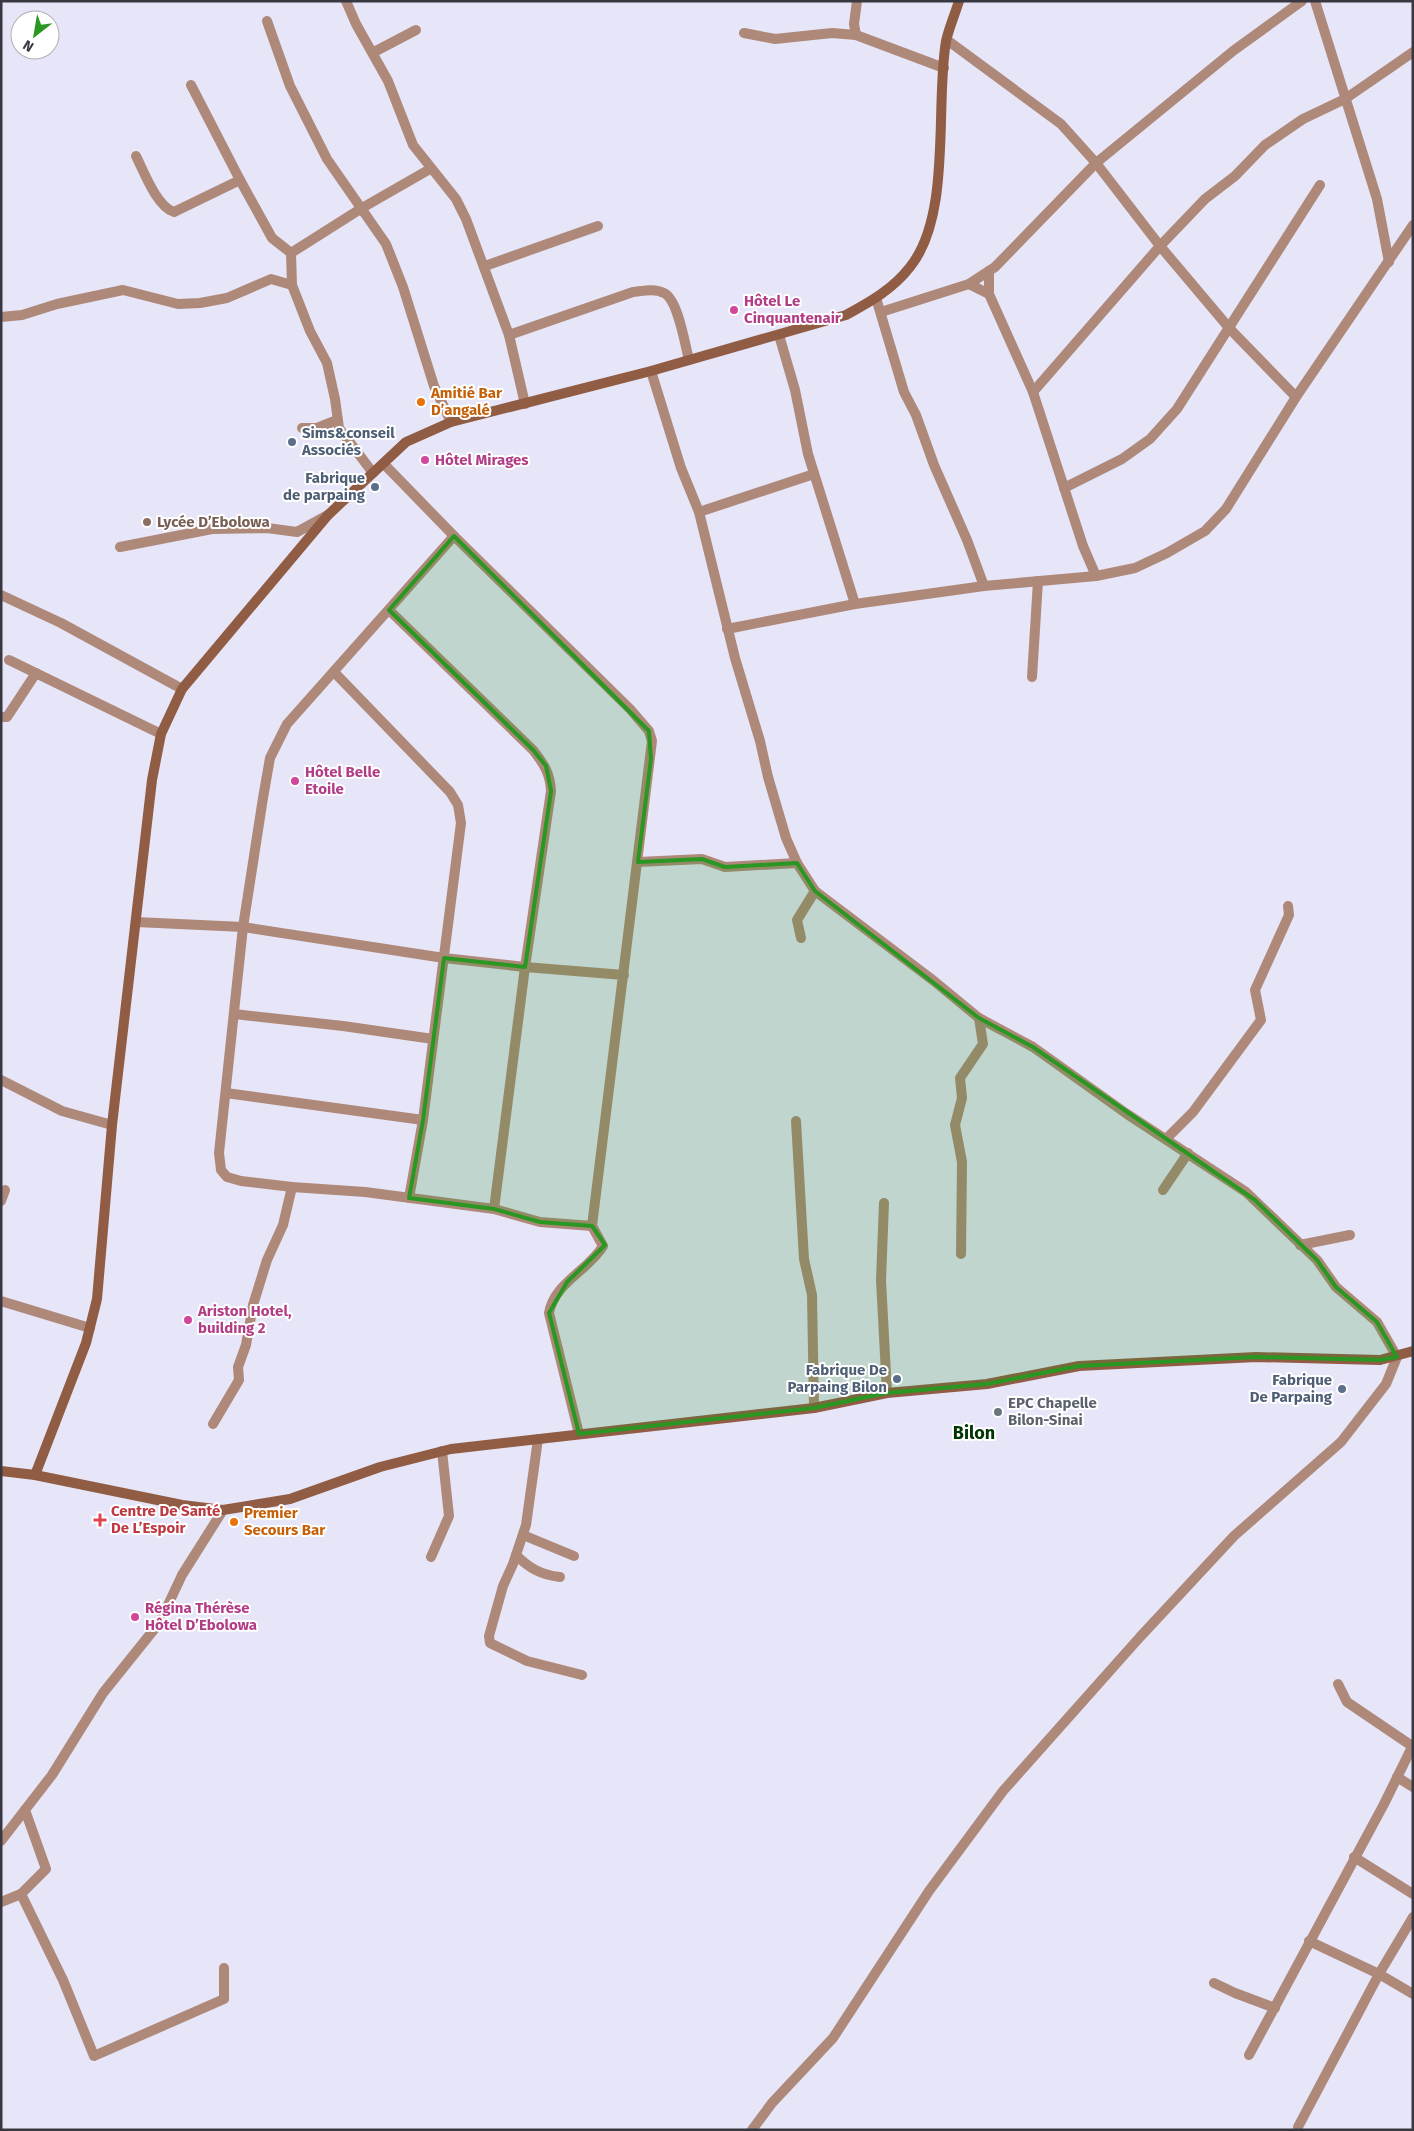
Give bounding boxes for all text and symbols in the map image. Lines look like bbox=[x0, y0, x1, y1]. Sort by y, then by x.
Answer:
north arrow bbox=[10, 10, 60, 60]
text: N bbox=[20, 36, 37, 55]
place label: Hôtel Le Cinquantenair bbox=[744, 292, 842, 327]
marker: Hôtel Le Cinquantenair bbox=[728, 304, 740, 316]
place label: Amitié Bar D’angalé bbox=[430, 384, 503, 419]
marker: Amitié Bar D’angalé bbox=[415, 396, 427, 408]
place label: Sims&conseil Associés bbox=[301, 424, 395, 459]
marker: Sims&conseil Associés bbox=[286, 436, 298, 448]
place label: Hôtel Mirages bbox=[435, 451, 529, 469]
marker: Hôtel Mirages bbox=[419, 454, 431, 466]
place label: Fabrique de parpaing bbox=[283, 469, 366, 504]
marker: Fabrique de parpaing bbox=[369, 481, 381, 493]
place label: Lycée D’Ebolowa bbox=[157, 513, 270, 531]
marker: Lycée D’Ebolowa bbox=[141, 516, 153, 528]
place label: Hôtel Belle Etoile bbox=[305, 763, 380, 798]
marker: Hôtel Belle Etoile bbox=[289, 775, 301, 787]
place label: Ariston Hotel, building 2 bbox=[197, 1302, 292, 1337]
marker: Ariston Hotel, building 2 bbox=[182, 1314, 194, 1326]
place label: Fabrique De Parpaing Bilon bbox=[788, 1361, 887, 1396]
place label: Fabrique De Parpaing bbox=[1250, 1371, 1333, 1406]
marker: Fabrique De Parpaing Bilon bbox=[891, 1373, 903, 1385]
marker: Fabrique De Parpaing bbox=[1336, 1383, 1348, 1395]
place label: EPC Chapelle Bilon-Sinai bbox=[1008, 1394, 1097, 1429]
marker: EPC Chapelle Bilon-Sinai bbox=[992, 1406, 1004, 1418]
district label: Bilon bbox=[953, 1422, 995, 1444]
place label: Centre De Santé De L’Espoir bbox=[111, 1502, 220, 1537]
place label: Premier Secours Bar bbox=[244, 1504, 326, 1539]
marker: Centre De Santé De L’Espoir bbox=[93, 1513, 107, 1527]
marker: Premier Secours Bar bbox=[228, 1516, 240, 1528]
place label: Régina Thérèse Hôtel D’Ebolowa bbox=[145, 1599, 257, 1634]
marker: Régina Thérèse Hôtel D’Ebolowa bbox=[129, 1611, 141, 1623]

